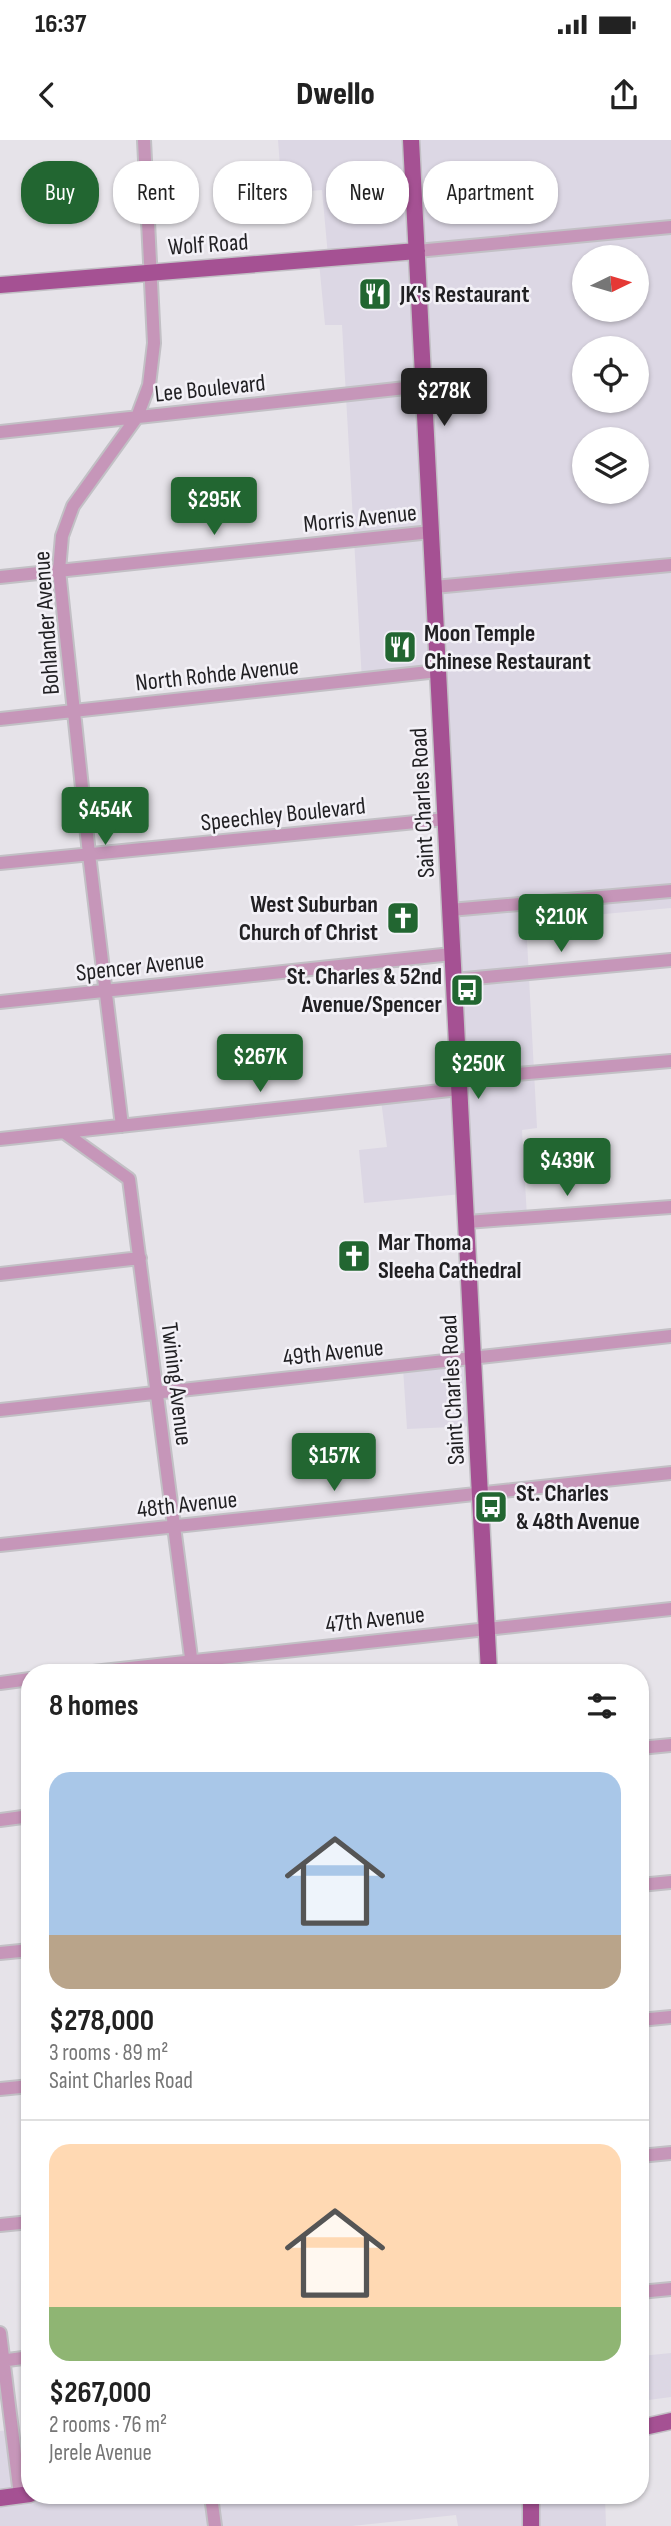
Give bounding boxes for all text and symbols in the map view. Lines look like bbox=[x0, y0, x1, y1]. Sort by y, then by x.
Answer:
text: 16:37 bbox=[35, 9, 86, 40]
text: Dwello bbox=[296, 75, 375, 114]
icon: back bbox=[28, 76, 66, 114]
icon: share bbox=[605, 76, 643, 114]
chip: Buy bbox=[21, 161, 99, 224]
chip: Rent bbox=[113, 161, 199, 224]
chip: Filters bbox=[213, 161, 312, 224]
chip: New bbox=[326, 161, 409, 224]
chip: Apartment bbox=[423, 161, 558, 224]
street label: Wolf Road bbox=[167, 227, 249, 262]
north arrow bbox=[572, 245, 649, 322]
map controls bbox=[572, 245, 649, 504]
restaurant icon: JK's Restaurant bbox=[356, 275, 394, 313]
place label: JK's Restaurant bbox=[399, 280, 529, 309]
button: locate bbox=[572, 336, 649, 413]
street label: Lee Boulevard bbox=[153, 368, 267, 409]
pin: $278K bbox=[395, 369, 493, 428]
text: $278K bbox=[417, 377, 471, 405]
button: layers bbox=[572, 427, 649, 504]
pin: $295K bbox=[165, 478, 263, 537]
text: $295K bbox=[187, 486, 241, 514]
street label: Morris Avenue bbox=[302, 498, 418, 539]
street label: Bohlander Avenue bbox=[27, 550, 66, 696]
place label: Moon Temple Chinese Restaurant bbox=[424, 619, 591, 676]
restaurant icon: Moon Temple Chinese Restaurant bbox=[381, 628, 419, 666]
street label: North Rohde Avenue bbox=[134, 652, 300, 697]
street label: Saint Charles Road bbox=[404, 727, 441, 879]
pin: $454K bbox=[56, 788, 154, 847]
street label: Speechley Boulevard bbox=[199, 791, 367, 838]
text: $454K bbox=[78, 796, 132, 824]
place label: West Suburban Church of Christ bbox=[239, 890, 378, 947]
pin: $210K bbox=[512, 894, 610, 954]
church icon: West Suburban Church of Christ bbox=[384, 899, 422, 937]
text: $210K bbox=[534, 903, 588, 931]
street label: Spencer Avenue bbox=[75, 945, 206, 988]
place label: St. Charles & 52nd Avenue/Spencer bbox=[287, 962, 443, 1019]
bus stop icon: St. Charles & 52nd Avenue/Spencer bbox=[448, 971, 486, 1009]
pin: $267K bbox=[211, 1034, 309, 1094]
pin: $250K bbox=[429, 1042, 527, 1101]
text: $267K bbox=[233, 1043, 287, 1071]
text: $250K bbox=[451, 1050, 505, 1078]
pin: $439K bbox=[518, 1138, 616, 1198]
text: $439K bbox=[539, 1147, 595, 1175]
place label: Mar Thoma Sleeha Cathedral bbox=[378, 1228, 521, 1285]
church icon: Mar Thoma Sleeha Cathedral bbox=[335, 1237, 373, 1275]
street label: Saint Charles Road bbox=[434, 1314, 471, 1466]
street label: Twining Avenue bbox=[155, 1321, 198, 1447]
street label: 49th Avenue bbox=[281, 1333, 385, 1372]
pin: $157K bbox=[285, 1434, 383, 1493]
text: $157K bbox=[308, 1442, 360, 1470]
place label: St. Charles & 48th Avenue bbox=[516, 1479, 640, 1536]
street label: 48th Avenue bbox=[135, 1485, 239, 1524]
bus stop icon: St. Charles & 48th Avenue bbox=[472, 1488, 510, 1526]
street label: 47th Avenue bbox=[324, 1600, 426, 1639]
icon: filters bbox=[583, 1687, 621, 1725]
text: 8 homes bbox=[49, 1688, 138, 1724]
icon: home bbox=[272, 1818, 398, 1944]
text: $278,000 bbox=[49, 2003, 154, 2039]
text: 3 rooms · 89 m² bbox=[49, 2039, 168, 2067]
text: Saint Charles Road bbox=[49, 2067, 193, 2095]
icon: home bbox=[272, 2190, 398, 2316]
text: $267,000 bbox=[49, 2375, 151, 2411]
text: 2 rooms · 76 m² bbox=[49, 2411, 167, 2439]
text: Jerele Avenue bbox=[49, 2439, 152, 2467]

